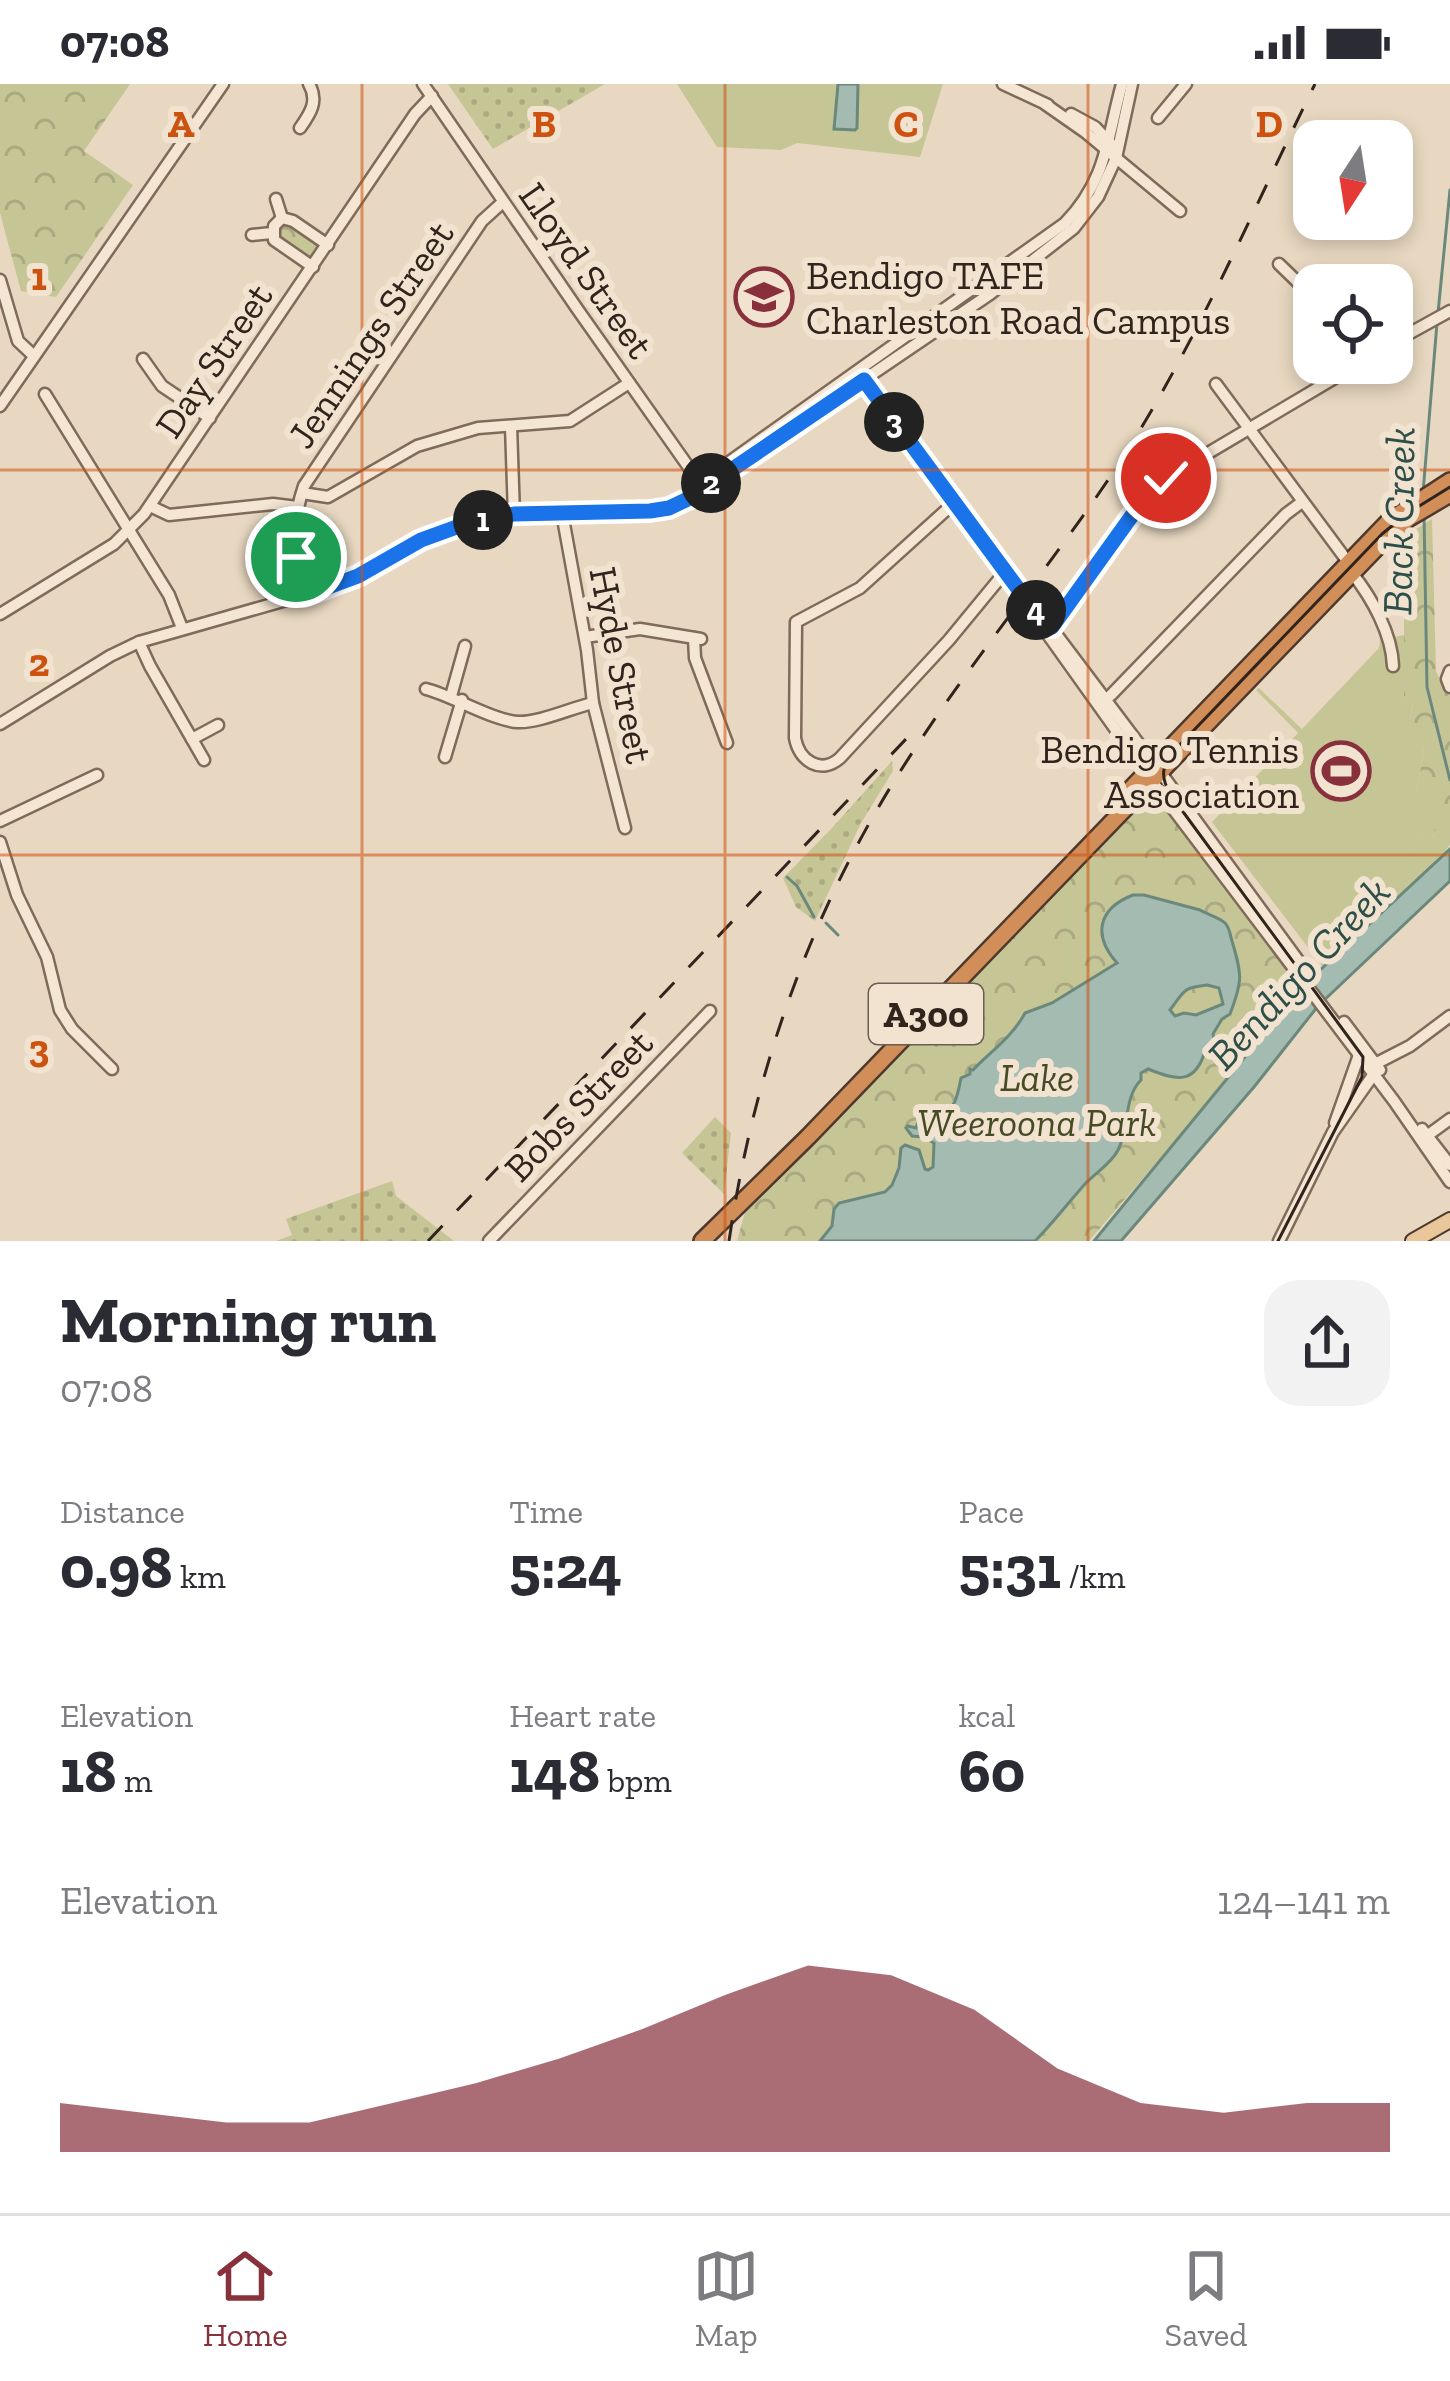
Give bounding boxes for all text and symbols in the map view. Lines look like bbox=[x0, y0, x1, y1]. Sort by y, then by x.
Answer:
text: 07:08 bbox=[60, 15, 170, 69]
text: A bbox=[168, 100, 195, 147]
text: B bbox=[532, 100, 556, 147]
text: C bbox=[893, 100, 919, 147]
text: D bbox=[1255, 100, 1283, 147]
north arrow bbox=[1293, 120, 1413, 240]
map controls bbox=[1293, 120, 1413, 384]
street label: Lloyd Street bbox=[509, 173, 664, 368]
street label: Jennings Street bbox=[277, 212, 464, 457]
place label: Bendigo TAFE Charleston Road Campus bbox=[806, 252, 1230, 344]
text: 1 bbox=[31, 253, 47, 300]
button: locate bbox=[1293, 264, 1413, 384]
school or university icon: Bendigo TAFE Charleston Road Campus bbox=[733, 266, 795, 328]
street label: Day Street bbox=[145, 274, 282, 446]
pin: 3 bbox=[864, 392, 924, 452]
text: 3 bbox=[885, 402, 903, 441]
pin bbox=[1115, 427, 1217, 529]
water label: Back Creek bbox=[1371, 427, 1426, 615]
icon: check bbox=[1133, 445, 1199, 511]
pin: 2 bbox=[681, 453, 741, 513]
text: 2 bbox=[702, 463, 720, 502]
pin: 1 bbox=[453, 490, 513, 550]
text: 1 bbox=[476, 500, 490, 539]
pin bbox=[245, 506, 347, 608]
icon: arrive bbox=[263, 524, 329, 590]
street label: Hyde Street bbox=[579, 563, 664, 768]
pin: 4 bbox=[1006, 580, 1066, 640]
text: 4 bbox=[1027, 590, 1045, 629]
text: 2 bbox=[29, 639, 50, 686]
place label: Bendigo Tennis Association bbox=[1040, 726, 1299, 818]
sports icon: Bendigo Tennis Association bbox=[1310, 740, 1372, 802]
water label: Bendigo Creek bbox=[1196, 867, 1400, 1080]
road number: A300 bbox=[869, 984, 983, 1044]
street label: Bobs Street bbox=[494, 1019, 663, 1191]
text: 3 bbox=[29, 1025, 49, 1072]
park label: Lake Weeroona Park bbox=[918, 1054, 1156, 1146]
text: Morning run bbox=[60, 1280, 436, 1359]
button: share bbox=[1264, 1280, 1390, 1406]
text: 07:08 bbox=[60, 1365, 153, 1412]
text: Distance bbox=[60, 1492, 185, 1531]
text: Time bbox=[509, 1492, 583, 1531]
text: Pace bbox=[959, 1492, 1024, 1531]
text: 0.98 bbox=[60, 1531, 173, 1603]
text: 5:24 bbox=[509, 1531, 622, 1603]
text: 5:31 bbox=[959, 1531, 1061, 1603]
text: km bbox=[173, 1557, 226, 1596]
text: /km bbox=[1061, 1557, 1125, 1596]
text: Elevation bbox=[60, 1696, 193, 1735]
text: Heart rate bbox=[509, 1696, 656, 1735]
text: kcal bbox=[959, 1696, 1015, 1735]
text: 18 bbox=[60, 1735, 117, 1807]
text: 148 bbox=[509, 1735, 600, 1807]
text: 60 bbox=[959, 1735, 1025, 1807]
text: m bbox=[117, 1761, 153, 1800]
text: bpm bbox=[600, 1761, 672, 1800]
text: Elevation bbox=[60, 1877, 217, 1924]
text: 124–141 m bbox=[1217, 1877, 1390, 1924]
tab: Home bbox=[203, 2243, 288, 2354]
tab: Map bbox=[693, 2243, 759, 2354]
tab: Saved bbox=[1165, 2243, 1247, 2354]

